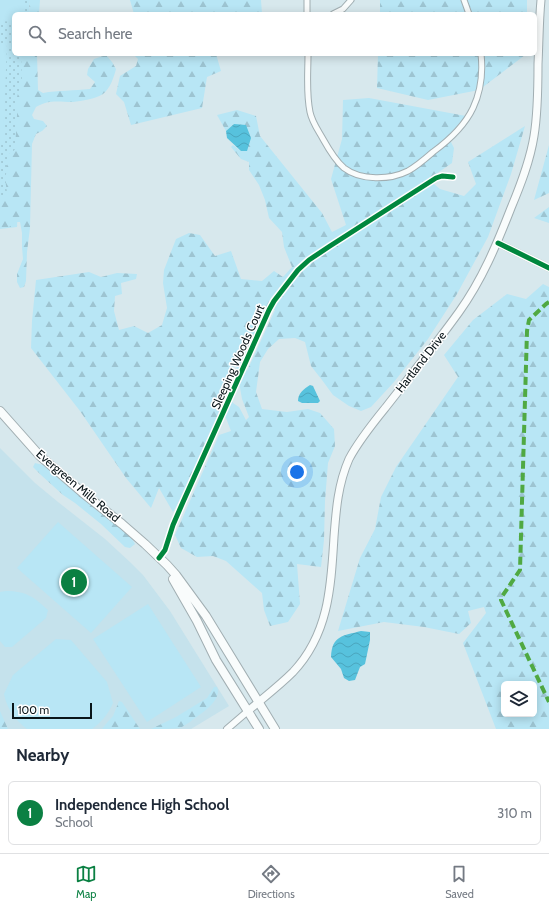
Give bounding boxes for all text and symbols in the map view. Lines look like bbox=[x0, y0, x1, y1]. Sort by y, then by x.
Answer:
search box bbox=[12, 12, 537, 56]
icon: search bbox=[26, 23, 48, 45]
text: Search here bbox=[58, 25, 133, 43]
street label: Sleeping Woods Court bbox=[208, 302, 267, 411]
street label: Hartland Drive bbox=[392, 328, 449, 395]
street label: Evergreen Mills Road bbox=[33, 446, 123, 525]
your location bbox=[287, 462, 307, 482]
pin: 1 bbox=[61, 567, 87, 597]
map controls bbox=[501, 681, 537, 717]
button: layers bbox=[501, 681, 537, 717]
scale bar bbox=[12, 701, 92, 720]
text: 100 m bbox=[18, 703, 49, 717]
text: Nearby bbox=[16, 745, 69, 765]
text: Independence High School bbox=[55, 796, 229, 814]
text: 1 bbox=[28, 805, 32, 821]
text: 310 m bbox=[497, 805, 532, 821]
text: School bbox=[55, 814, 93, 830]
tab: Map bbox=[75, 863, 97, 901]
tab: Directions bbox=[248, 863, 295, 901]
tab: Saved bbox=[445, 863, 474, 901]

